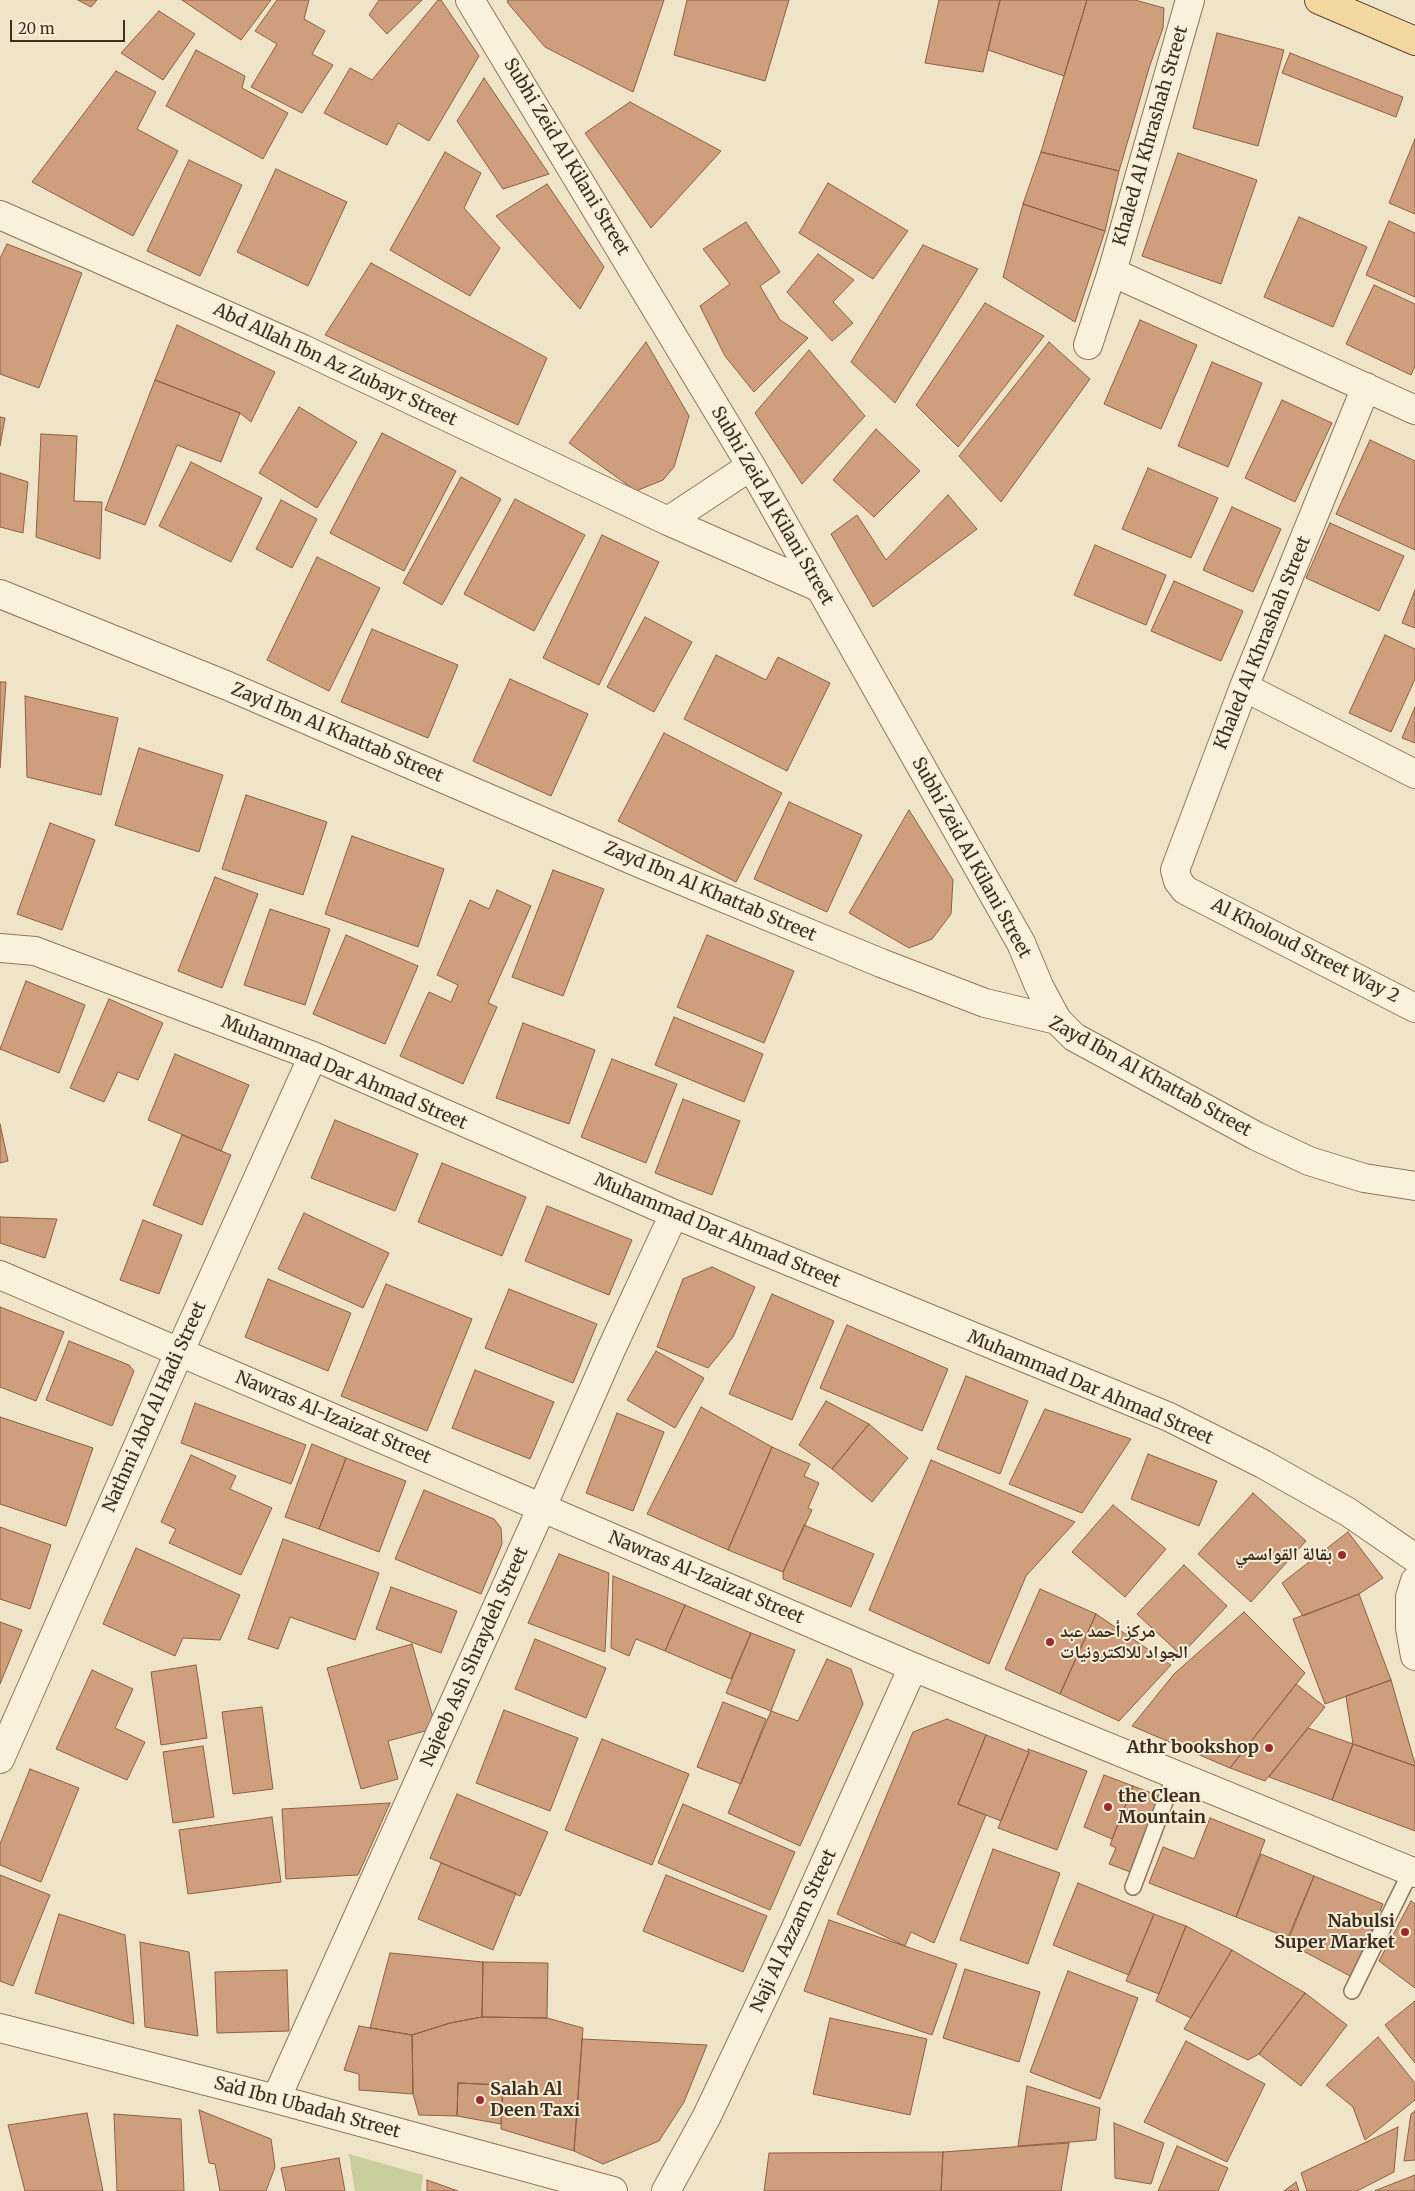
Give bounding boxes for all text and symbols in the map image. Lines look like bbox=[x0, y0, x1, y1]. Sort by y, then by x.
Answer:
scale bar bbox=[12, 10, 128, 42]
text: 20 m bbox=[18, 19, 55, 38]
street label: Khaled Al Khrashah Street bbox=[1109, 23, 1193, 249]
street label: Subhi Zeid Al Kilani Street bbox=[499, 55, 633, 259]
street label: Abd Allah Ibn Az Zubayr Street bbox=[210, 299, 460, 431]
street label: Subhi Zeid Al Kilani Street bbox=[706, 403, 838, 609]
street label: Khaled Al Khrashah Street bbox=[1210, 533, 1316, 753]
street label: Zayd Ibn Al Khattab Street bbox=[228, 679, 446, 787]
street label: Subhi Zeid Al Kilani Street bbox=[907, 754, 1035, 962]
street label: Zayd Ibn Al Khattab Street bbox=[601, 838, 819, 946]
street label: Al Kholoud Street Way 2 bbox=[1207, 894, 1403, 1008]
street label: Muhammad Dar Ahmad Street bbox=[218, 1011, 470, 1135]
street label: Zayd Ibn Al Khattab Street bbox=[1045, 1012, 1255, 1142]
street label: Muhammad Dar Ahmad Street bbox=[591, 1169, 843, 1293]
street label: Nathmi Abd Al Hadi Street bbox=[99, 1298, 211, 1516]
street label: Muhammad Dar Ahmad Street bbox=[964, 1326, 1216, 1450]
street label: Nawras Al-Izaizat Street bbox=[232, 1367, 434, 1469]
street label: Nawras Al-Izaizat Street bbox=[605, 1527, 807, 1629]
street label: Najeeb Ash Shraydeh Street bbox=[417, 1544, 533, 1770]
place label: بقالة القواسمي bbox=[1235, 1544, 1332, 1566]
marker: بقالة القواسمي bbox=[1336, 1549, 1348, 1561]
place label: مركز أحمد عبد الجواد للالكترونيات bbox=[1060, 1621, 1188, 1664]
marker: مركز أحمد عبد الجواد للالكترونيات bbox=[1044, 1636, 1056, 1648]
place label: Athr bookshop bbox=[1127, 1737, 1259, 1759]
marker: Athr bookshop bbox=[1263, 1742, 1275, 1754]
place label: the Clean Mountain bbox=[1118, 1786, 1206, 1828]
marker: the Clean Mountain bbox=[1102, 1801, 1114, 1813]
street label: Naji Al Azzam Street bbox=[747, 1846, 841, 2016]
place label: Nabulsi Super Market bbox=[1274, 1911, 1395, 1954]
marker: Nabulsi Super Market bbox=[1399, 1926, 1411, 1938]
street label: Saʻd Ibn Ubadah Street bbox=[211, 2073, 403, 2143]
place label: Salah Al Deen Taxi bbox=[490, 2079, 580, 2122]
marker: Salah Al Deen Taxi bbox=[474, 2094, 486, 2106]

